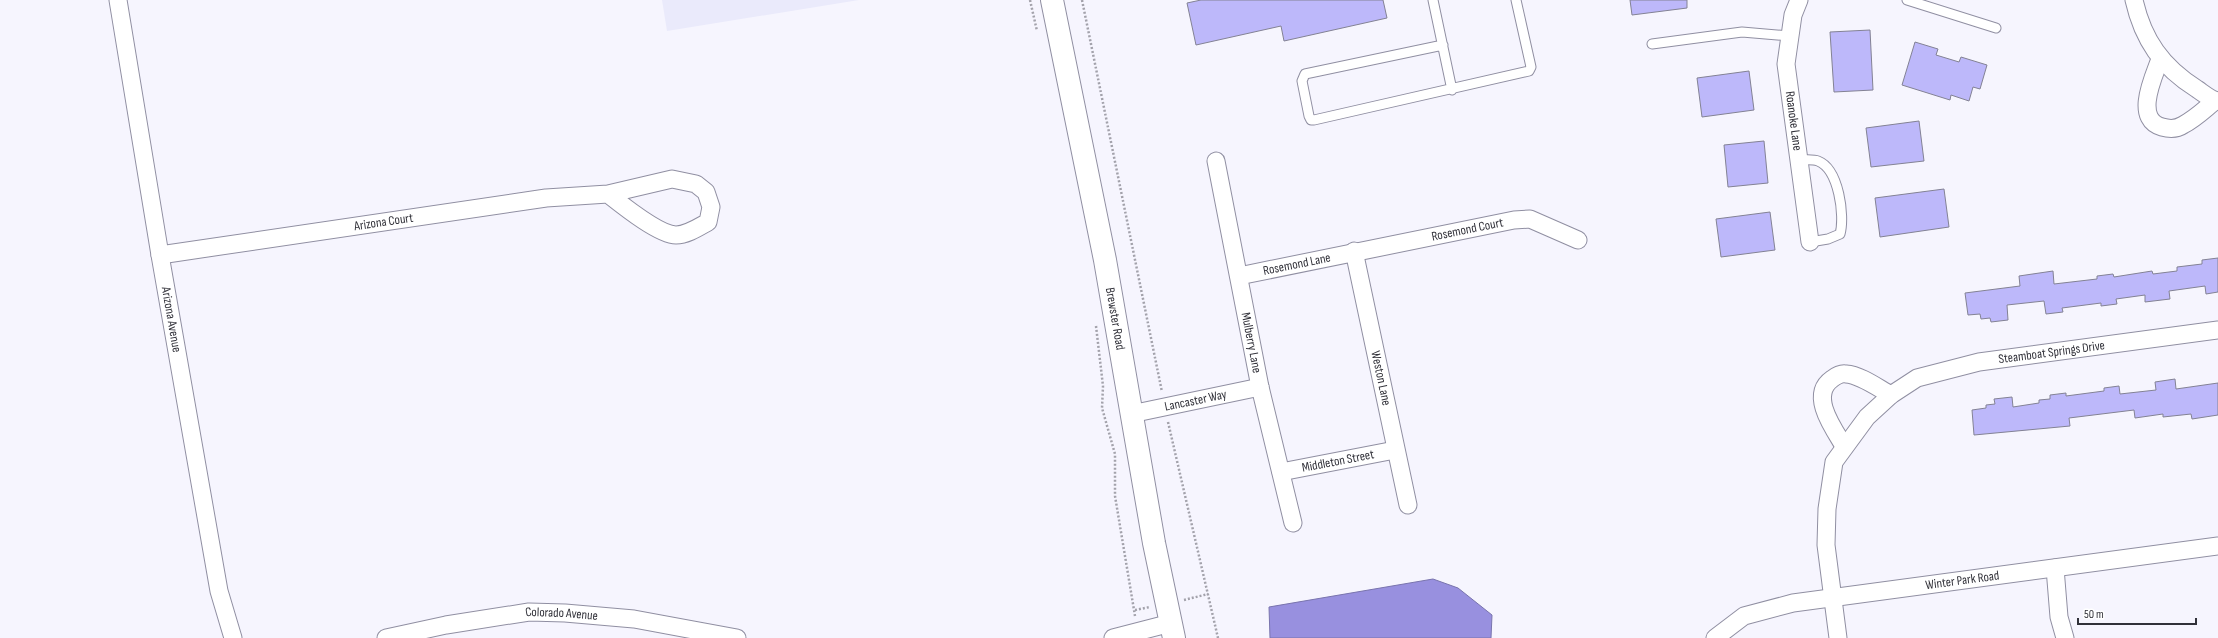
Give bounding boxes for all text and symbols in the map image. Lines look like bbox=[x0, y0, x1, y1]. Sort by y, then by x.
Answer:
street label: Roanoke Lane bbox=[1782, 90, 1806, 152]
street label: Arizona Court bbox=[352, 210, 414, 234]
street label: Rosemond Court bbox=[1430, 214, 1505, 245]
street label: Rosemond Lane bbox=[1262, 250, 1332, 279]
street label: Arizona Avenue bbox=[158, 285, 185, 354]
street label: Brewster Road bbox=[1102, 286, 1128, 351]
street label: Mulberry Lane bbox=[1238, 311, 1265, 374]
street label: Steamboat Springs Drive bbox=[1997, 337, 2106, 367]
street label: Weston Lane bbox=[1367, 349, 1395, 407]
street label: Lancaster Way bbox=[1163, 386, 1228, 415]
street label: Middleton Street bbox=[1301, 446, 1375, 476]
street label: Winter Park Road bbox=[1925, 567, 2000, 593]
scale bar bbox=[2078, 600, 2196, 626]
street label: Colorado Avenue bbox=[524, 604, 599, 624]
text: 50 m bbox=[2084, 607, 2104, 622]

